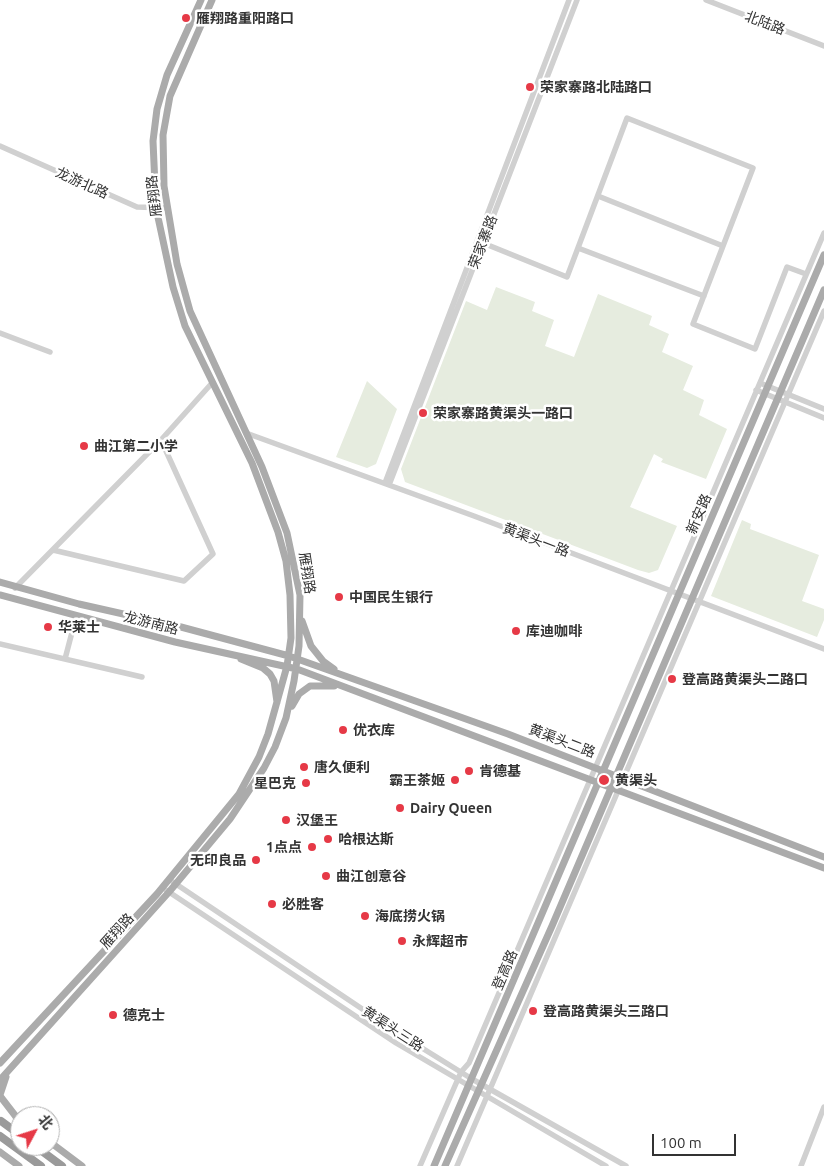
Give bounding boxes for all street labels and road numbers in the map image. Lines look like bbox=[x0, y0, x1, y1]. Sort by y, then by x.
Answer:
street label: 北陆路 bbox=[742, 8, 788, 38]
street label: 龙游北路 bbox=[53, 164, 111, 202]
street label: 雁翔路 bbox=[143, 174, 165, 218]
street label: 荣家寨路 bbox=[465, 213, 501, 271]
street label: 新安路 bbox=[683, 491, 715, 537]
street label: 黄渠头一路 bbox=[500, 520, 572, 560]
street label: 雁翔路 bbox=[295, 551, 319, 595]
street label: 龙游南路 bbox=[122, 608, 180, 638]
street label: 黄渠头二路 bbox=[526, 721, 598, 761]
street label: 雁翔路 bbox=[97, 910, 137, 952]
street label: 登高路 bbox=[489, 947, 521, 993]
street label: 黄渠头三路 bbox=[359, 1003, 427, 1055]

